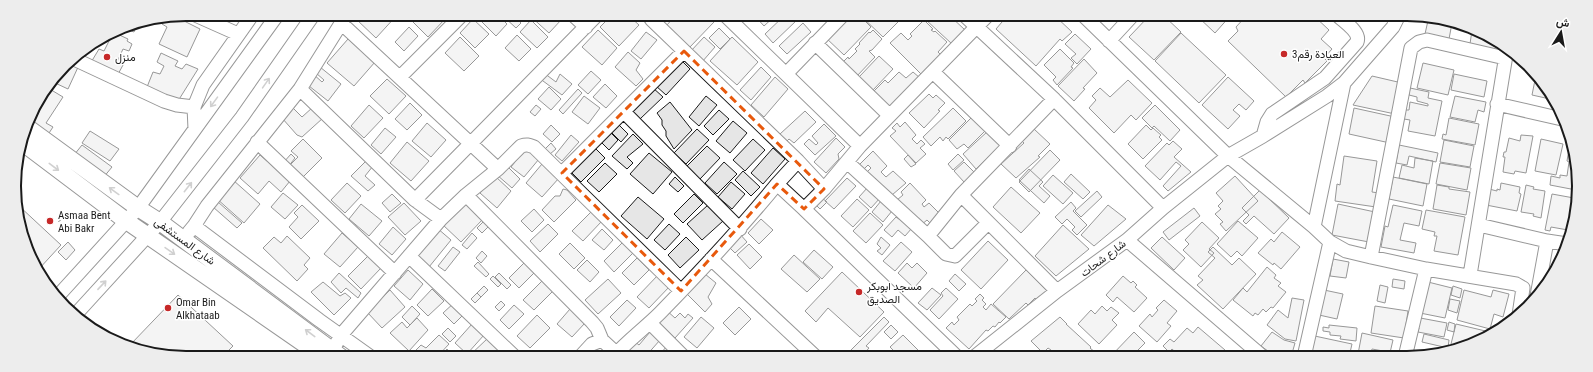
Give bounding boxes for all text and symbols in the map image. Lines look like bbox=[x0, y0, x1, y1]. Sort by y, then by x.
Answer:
north arrow bbox=[1541, 12, 1581, 52]
text: ش bbox=[1555, 15, 1571, 30]
place label: 3العيادة رقم bbox=[1292, 48, 1344, 62]
marker: 3العيادة رقم bbox=[1279, 49, 1289, 59]
place label: منزل bbox=[115, 51, 136, 64]
marker: منزل bbox=[102, 52, 112, 62]
one-way arrow bbox=[262, 78, 270, 89]
one-way arrow bbox=[210, 97, 219, 108]
one-way arrow bbox=[48, 162, 59, 171]
one-way arrow bbox=[183, 182, 192, 193]
one-way arrow bbox=[109, 187, 120, 195]
place label: ِAsmaa Bent Abi Bakr bbox=[58, 209, 110, 235]
street label: شارع المستشفى bbox=[151, 215, 218, 269]
marker: ِAsmaa Bent Abi Bakr bbox=[45, 216, 55, 226]
street label: شارع شحات bbox=[1078, 237, 1129, 280]
one-way arrow bbox=[165, 247, 176, 255]
one-way arrow bbox=[98, 280, 107, 290]
place label: مسجد ابوبكر الصديق bbox=[866, 280, 922, 306]
marker: مسجد ابوبكر الصديق bbox=[854, 287, 864, 297]
place label: Omar Bin Alkhataab bbox=[176, 296, 220, 322]
marker: Omar Bin Alkhataab bbox=[163, 303, 173, 313]
one-way arrow bbox=[305, 329, 316, 338]

